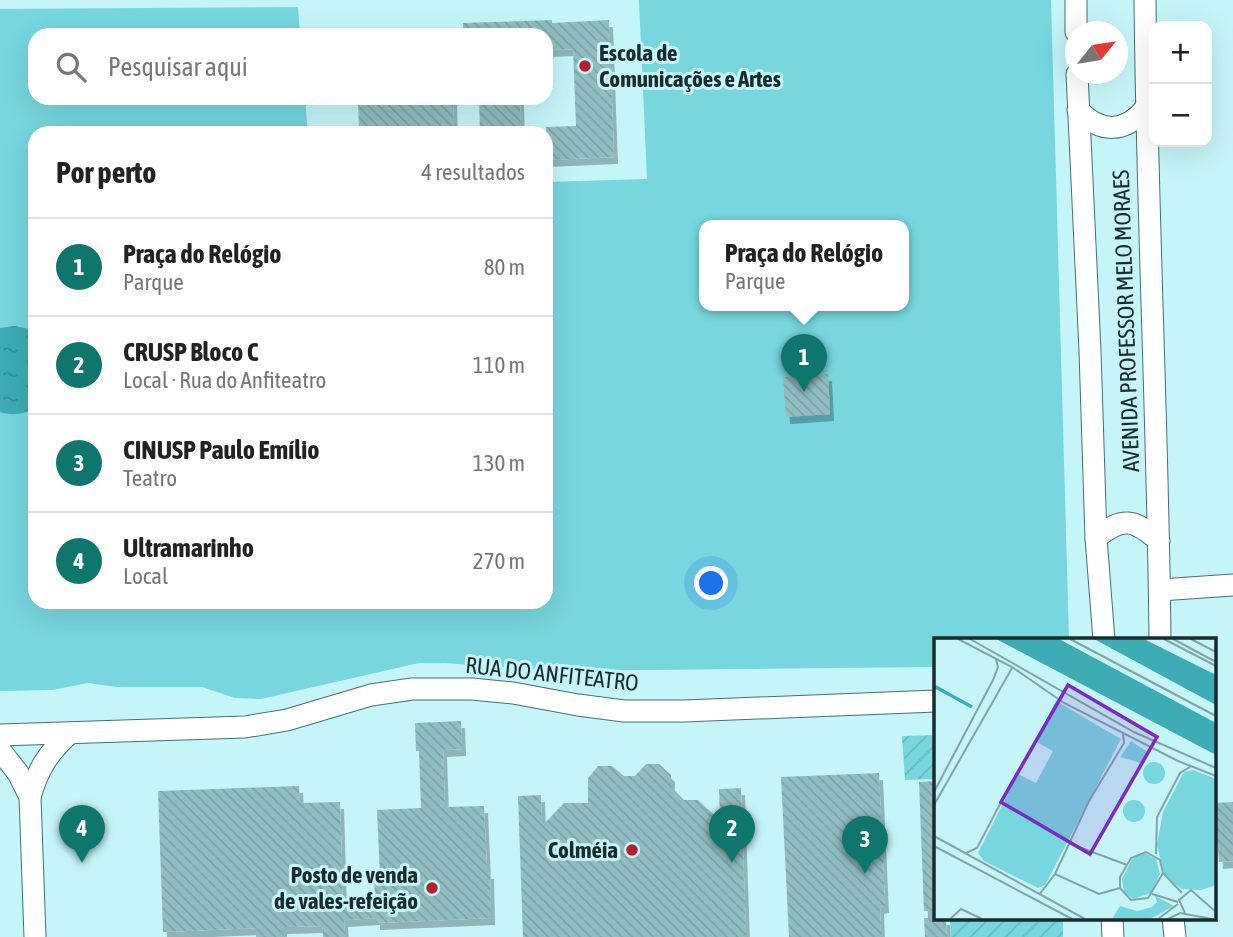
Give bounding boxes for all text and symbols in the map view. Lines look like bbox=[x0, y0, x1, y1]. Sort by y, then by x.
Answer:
north arrow bbox=[1065, 21, 1128, 84]
map controls bbox=[1149, 21, 1212, 147]
button: + bbox=[1149, 21, 1212, 84]
search box bbox=[28, 28, 553, 105]
place label: Escola de Comunicações e Artes bbox=[599, 40, 781, 92]
icon: search bbox=[52, 48, 90, 86]
text: Pesquisar aqui bbox=[108, 52, 248, 82]
marker: Escola de Comunicações e Artes bbox=[577, 58, 593, 74]
button: − bbox=[1149, 84, 1212, 147]
text: Por perto bbox=[56, 155, 156, 189]
text: 4 resultados bbox=[421, 159, 525, 185]
street label: AVENIDA PROFESSOR MELO MORAES bbox=[1108, 169, 1144, 473]
popup bbox=[699, 220, 909, 311]
text: Praça do Relógio bbox=[725, 238, 883, 268]
text: Praça do Relógio bbox=[123, 239, 281, 269]
text: 1 bbox=[74, 254, 84, 280]
text: 80 m bbox=[484, 254, 525, 280]
text: Parque bbox=[725, 268, 786, 294]
text: Parque bbox=[123, 269, 184, 295]
pin: 1 bbox=[781, 334, 827, 392]
text: CRUSP Bloco C bbox=[123, 337, 259, 367]
text: 2 bbox=[74, 352, 84, 378]
text: 110 m bbox=[473, 352, 525, 378]
text: Local · Rua do Anfiteatro bbox=[123, 367, 326, 393]
text: CINUSP Paulo Emílio bbox=[123, 435, 319, 465]
text: 3 bbox=[74, 450, 84, 476]
text: 130 m bbox=[473, 450, 525, 476]
text: Teatro bbox=[123, 465, 177, 491]
text: Ultramarinho bbox=[123, 533, 254, 563]
text: 4 bbox=[74, 548, 84, 574]
text: 270 m bbox=[473, 548, 525, 574]
text: Local bbox=[123, 563, 168, 589]
your location bbox=[694, 566, 728, 600]
inset map bbox=[934, 638, 1216, 920]
street label: RUA DO ANFITEATRO bbox=[464, 652, 640, 696]
pin: 4 bbox=[59, 805, 105, 863]
pin: 2 bbox=[709, 805, 755, 863]
pin: 3 bbox=[842, 816, 888, 874]
place label: Colméia bbox=[548, 837, 618, 863]
marker: Colméia bbox=[624, 842, 640, 858]
place label: Posto de venda de vales-refeição bbox=[274, 862, 418, 914]
marker: Posto de venda de vales-refeição bbox=[424, 880, 440, 896]

